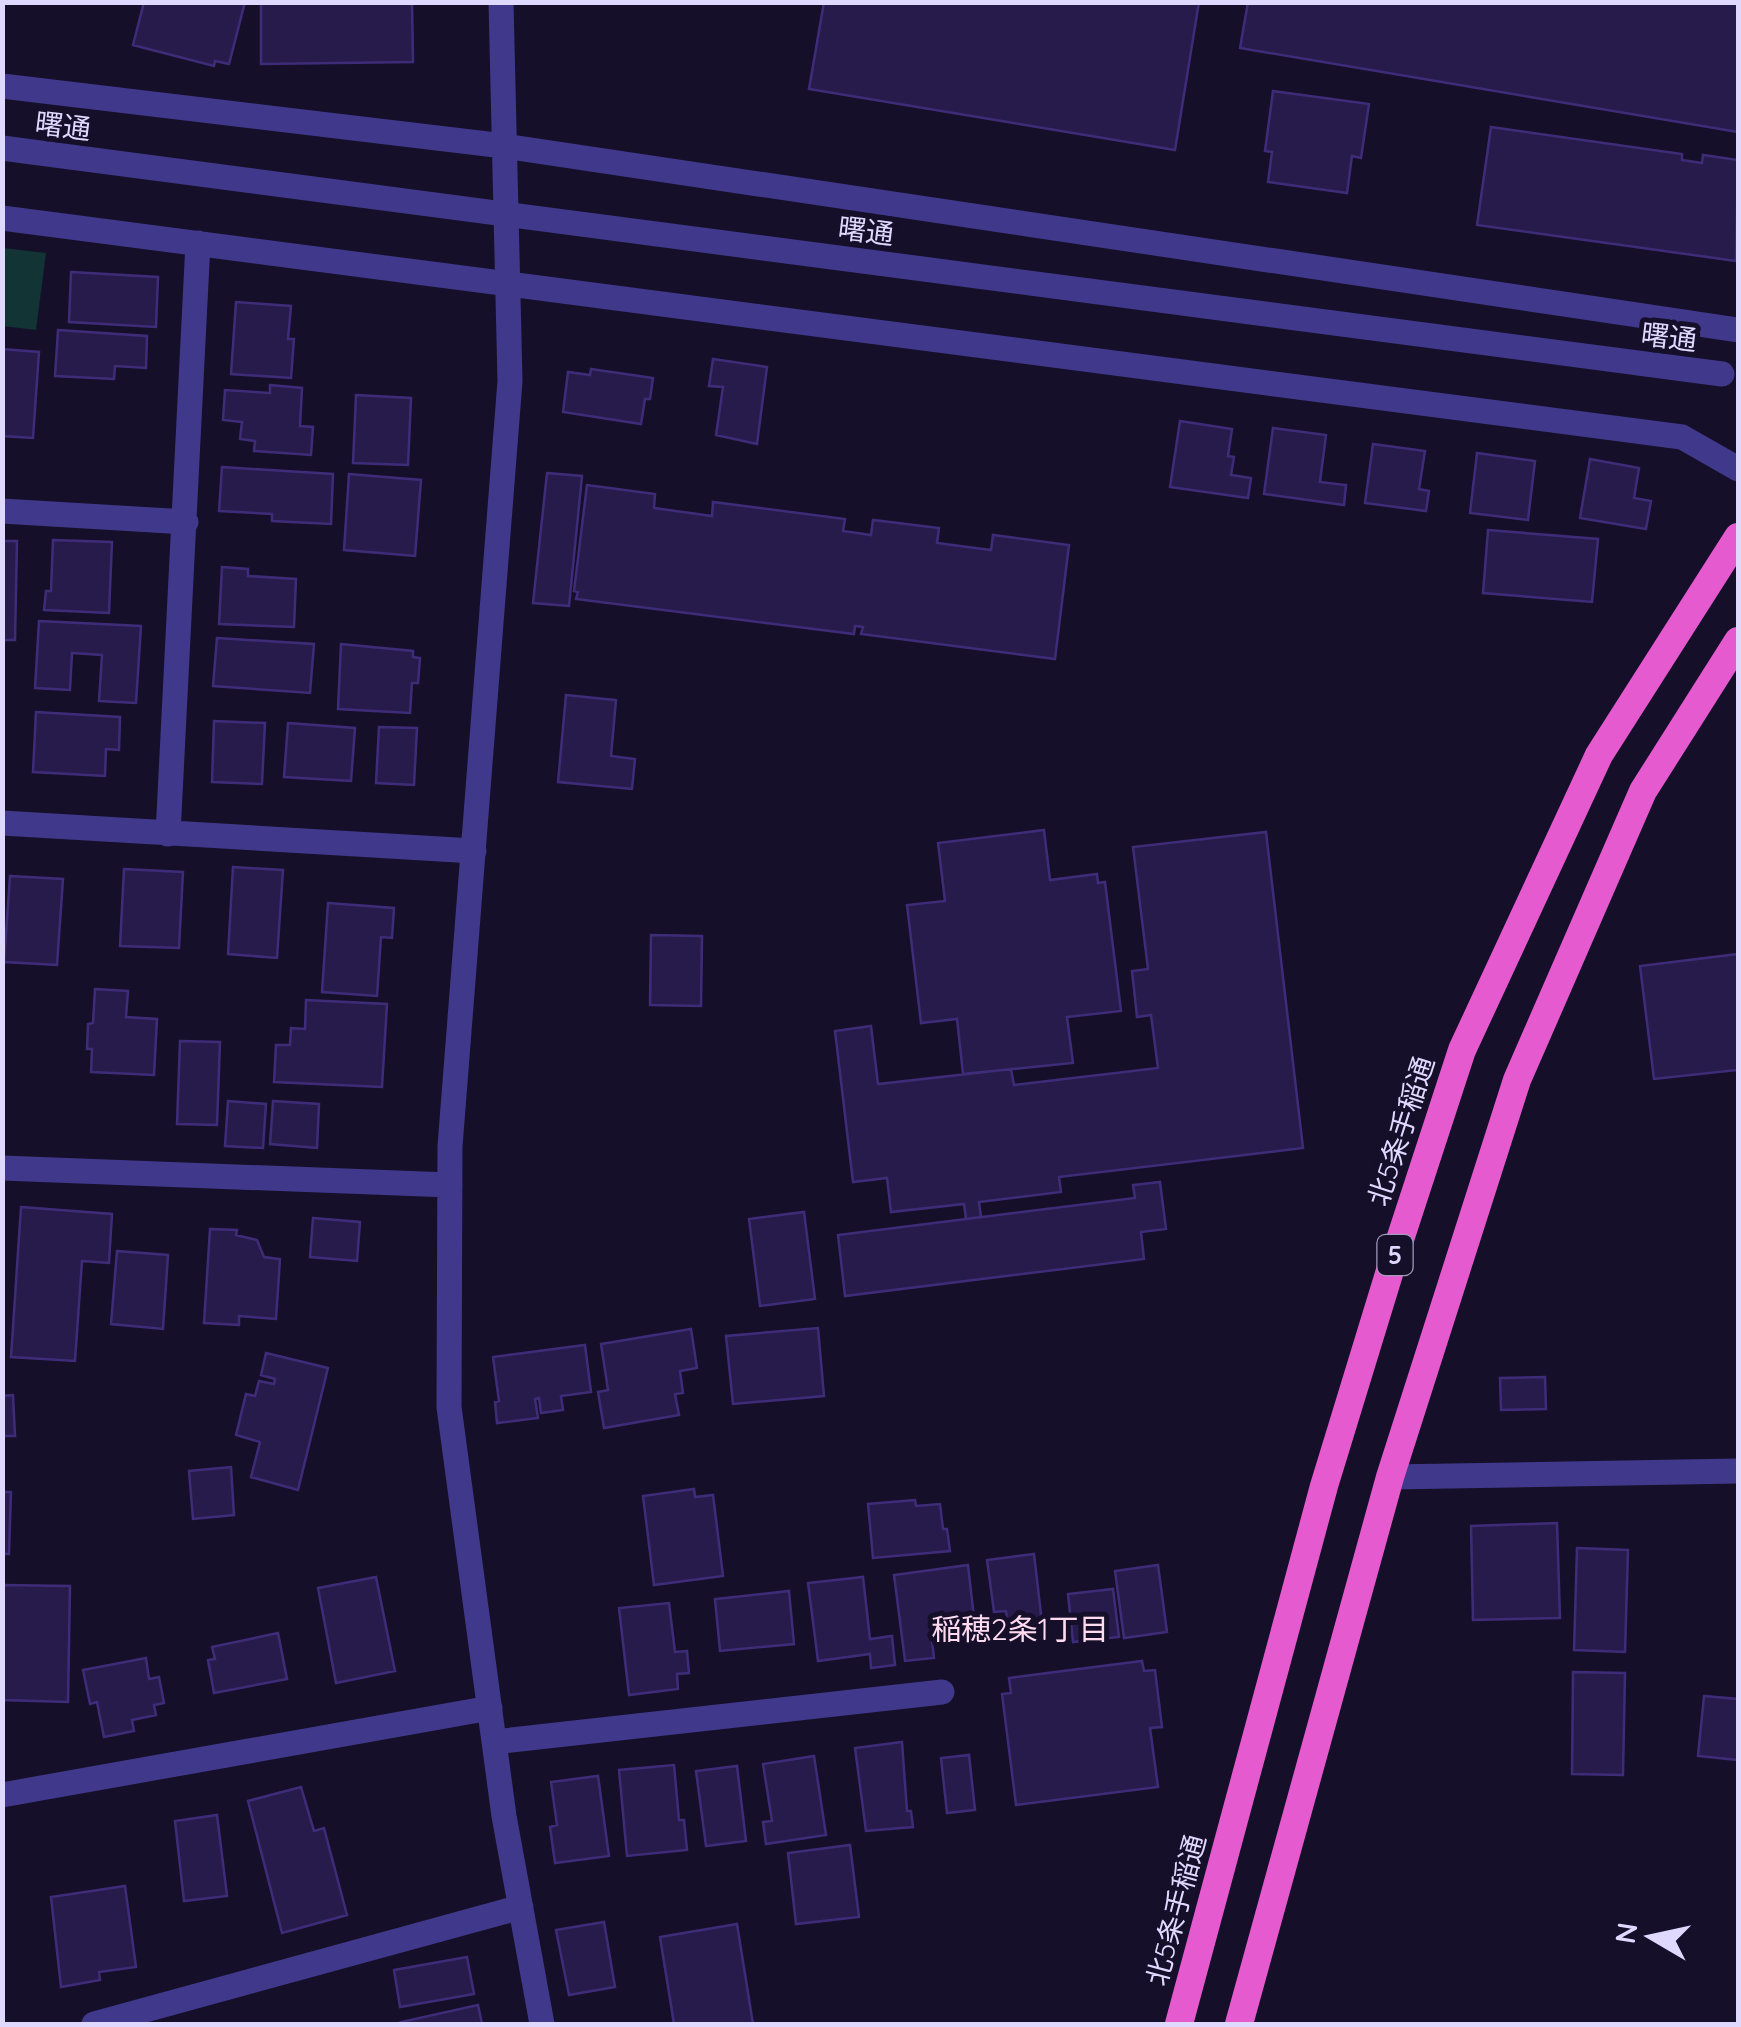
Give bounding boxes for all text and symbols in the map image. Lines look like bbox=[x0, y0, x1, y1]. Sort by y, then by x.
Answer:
street label: 曙通 bbox=[33, 105, 93, 146]
street label: 曙通 bbox=[836, 210, 896, 251]
street label: 曙通 bbox=[1639, 316, 1699, 357]
street label: 北5条手稲通 bbox=[1360, 1052, 1441, 1210]
road number: 5 bbox=[1378, 1235, 1412, 1275]
district label: 稲穂2条1丁目 bbox=[931, 1610, 1109, 1648]
street label: 北5条手稲通 bbox=[1139, 1830, 1213, 1989]
north arrow bbox=[1601, 1887, 1701, 1987]
text: N bbox=[1607, 1920, 1645, 1946]

